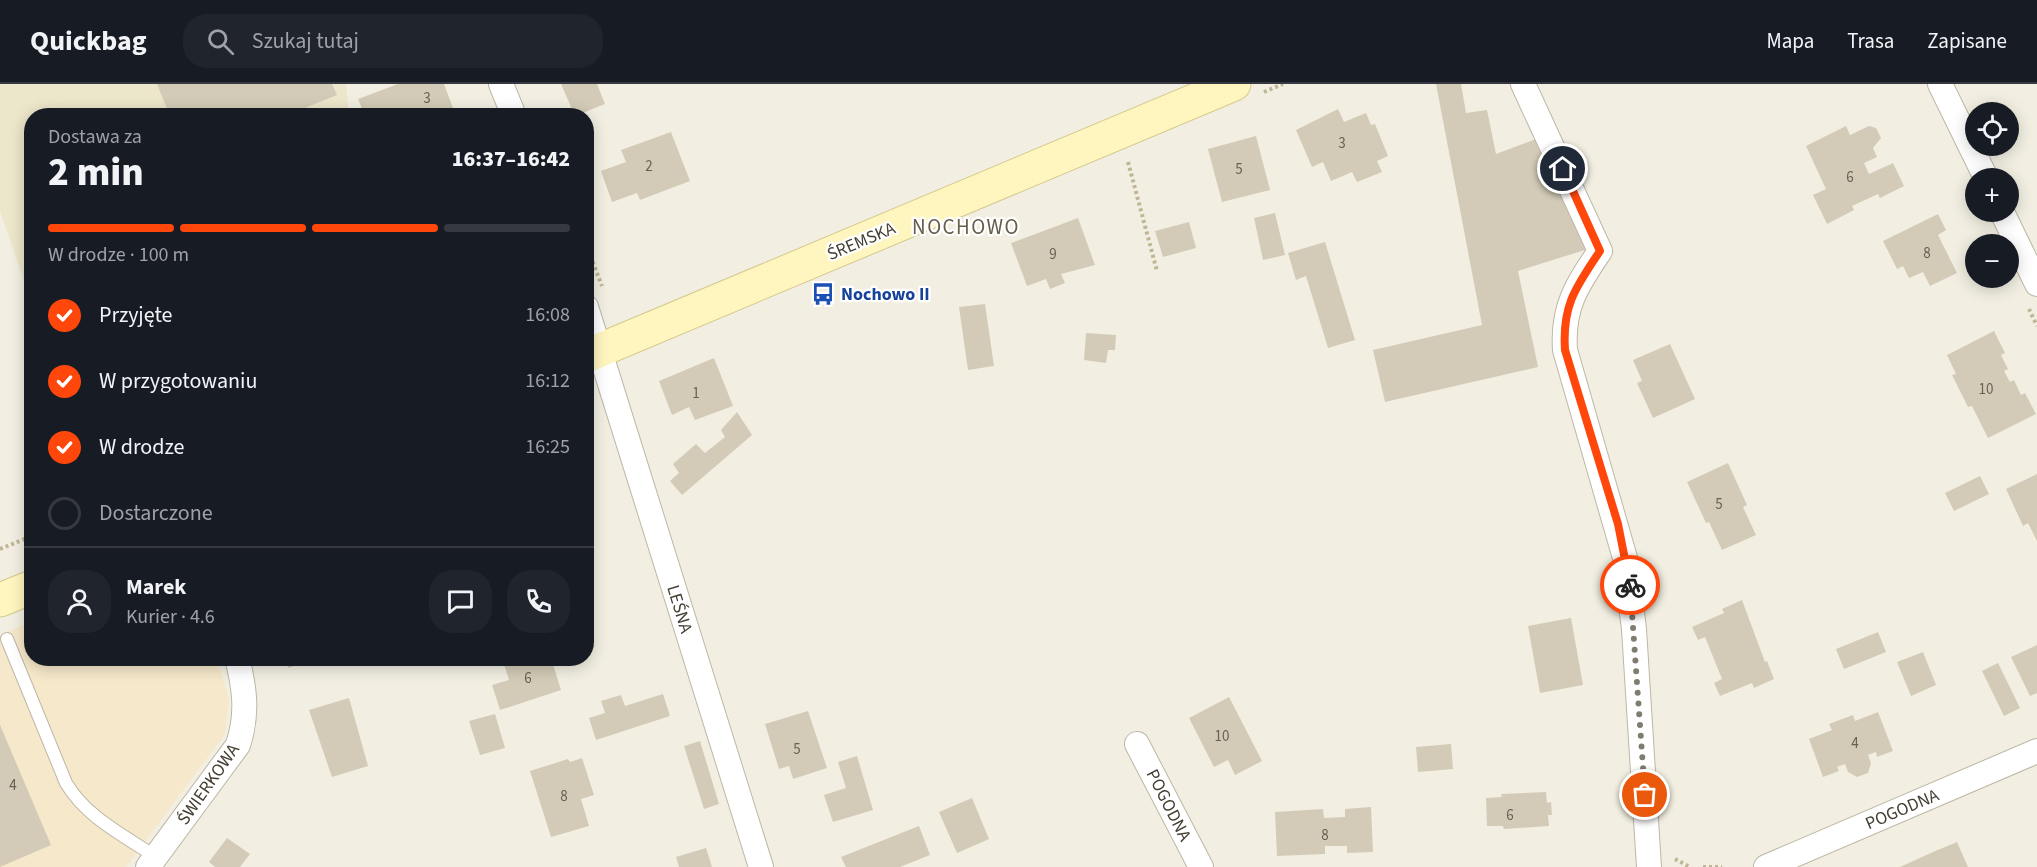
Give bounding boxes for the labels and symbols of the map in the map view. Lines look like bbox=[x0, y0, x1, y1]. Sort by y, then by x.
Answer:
house number: 3 bbox=[423, 88, 431, 109]
house number: 3 bbox=[1338, 133, 1346, 154]
pin bbox=[1537, 143, 1588, 194]
house number: 2 bbox=[645, 156, 653, 177]
house number: 5 bbox=[1235, 159, 1243, 180]
house number: 6 bbox=[1846, 167, 1854, 188]
district label: NOCHOWO bbox=[912, 212, 1020, 242]
street label: ŚREMSKA bbox=[823, 216, 899, 267]
house number: 8 bbox=[1923, 243, 1931, 264]
house number: 9 bbox=[1049, 244, 1057, 265]
bus stop icon: Nochowo II bbox=[810, 281, 836, 307]
place label: Nochowo II bbox=[841, 282, 930, 307]
house number: 10 bbox=[1979, 379, 1993, 400]
house number: 1 bbox=[692, 383, 700, 404]
house number: 5 bbox=[1715, 494, 1723, 515]
courier bbox=[1600, 555, 1660, 615]
street label: LEŚNA bbox=[660, 582, 699, 637]
house number: 6 bbox=[524, 668, 532, 689]
house number: 10 bbox=[1215, 726, 1229, 747]
house number: 4 bbox=[1851, 733, 1859, 754]
street label: ŚWIERKOWA bbox=[171, 738, 246, 830]
house number: 5 bbox=[793, 739, 801, 760]
street label: POGODNA bbox=[1140, 765, 1197, 846]
pin bbox=[1619, 769, 1670, 820]
house number: 4 bbox=[9, 775, 17, 796]
street label: POGODNA bbox=[1862, 783, 1943, 836]
house number: 8 bbox=[560, 786, 568, 807]
house number: 6 bbox=[1506, 805, 1514, 826]
house number: 8 bbox=[1321, 825, 1329, 846]

